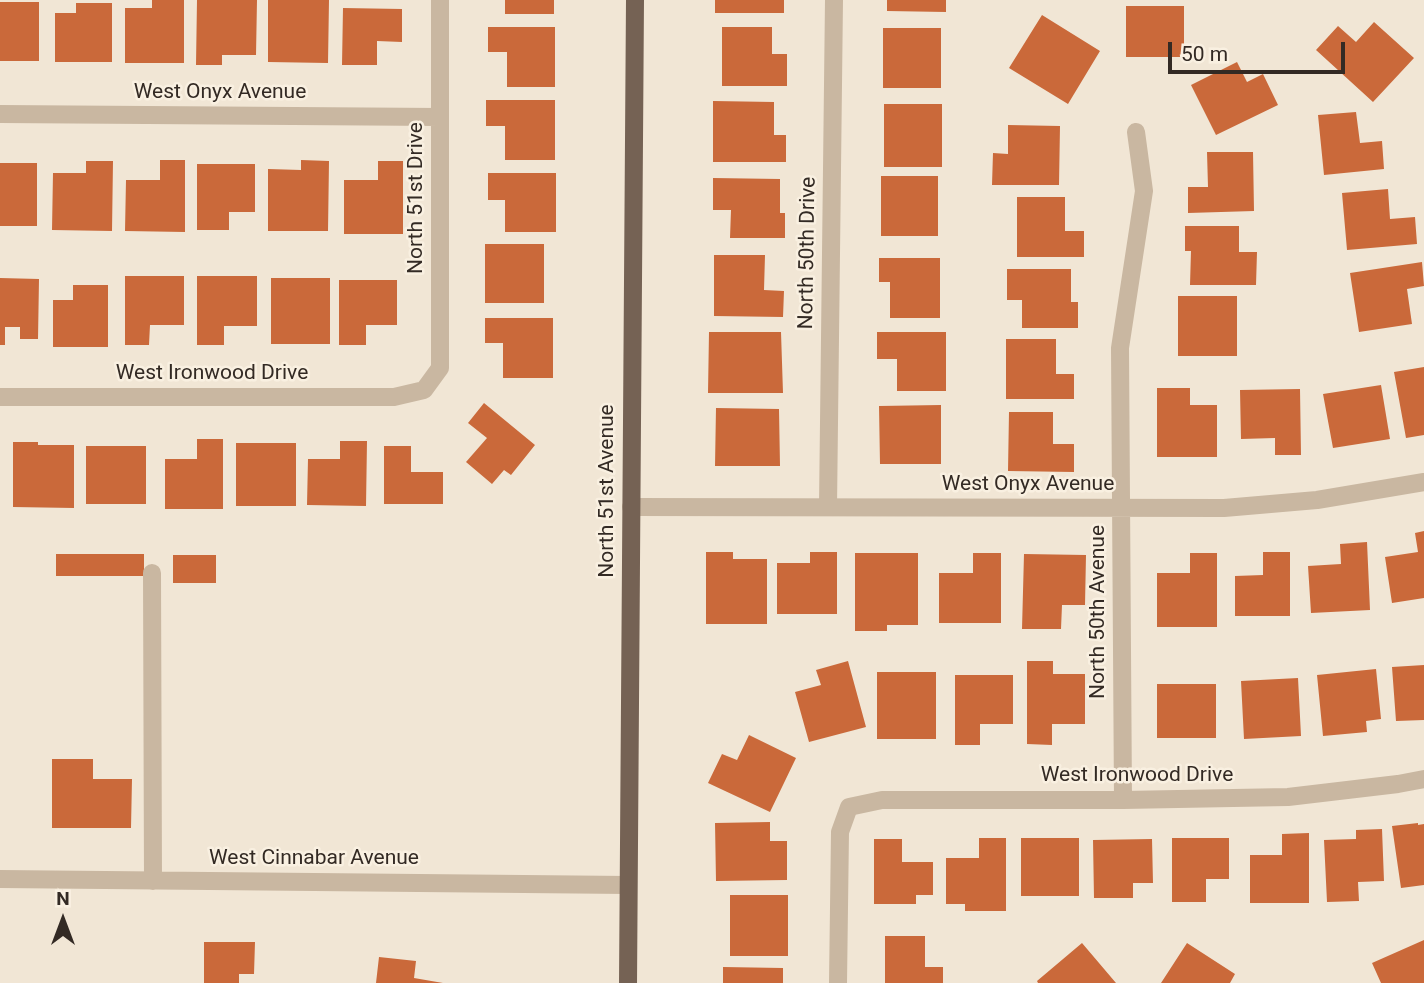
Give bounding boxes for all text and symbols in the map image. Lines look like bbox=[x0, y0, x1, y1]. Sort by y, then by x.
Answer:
scale bar bbox=[1172, 28, 1349, 72]
text: 50 m bbox=[1181, 42, 1228, 66]
street label: West Onyx Avenue bbox=[134, 80, 306, 106]
street label: North 51st Drive bbox=[404, 122, 430, 274]
street label: North 50th Drive bbox=[794, 176, 822, 330]
street label: West Ironwood Drive bbox=[116, 361, 308, 387]
street label: North 51st Avenue bbox=[595, 404, 621, 578]
street label: West Onyx Avenue bbox=[942, 472, 1114, 498]
street label: North 50th Avenue bbox=[1086, 525, 1112, 699]
street label: West Ironwood Drive bbox=[1041, 763, 1233, 789]
street label: West Cinnabar Avenue bbox=[209, 846, 419, 872]
north arrow bbox=[28, 885, 98, 955]
text: N bbox=[56, 887, 70, 910]

